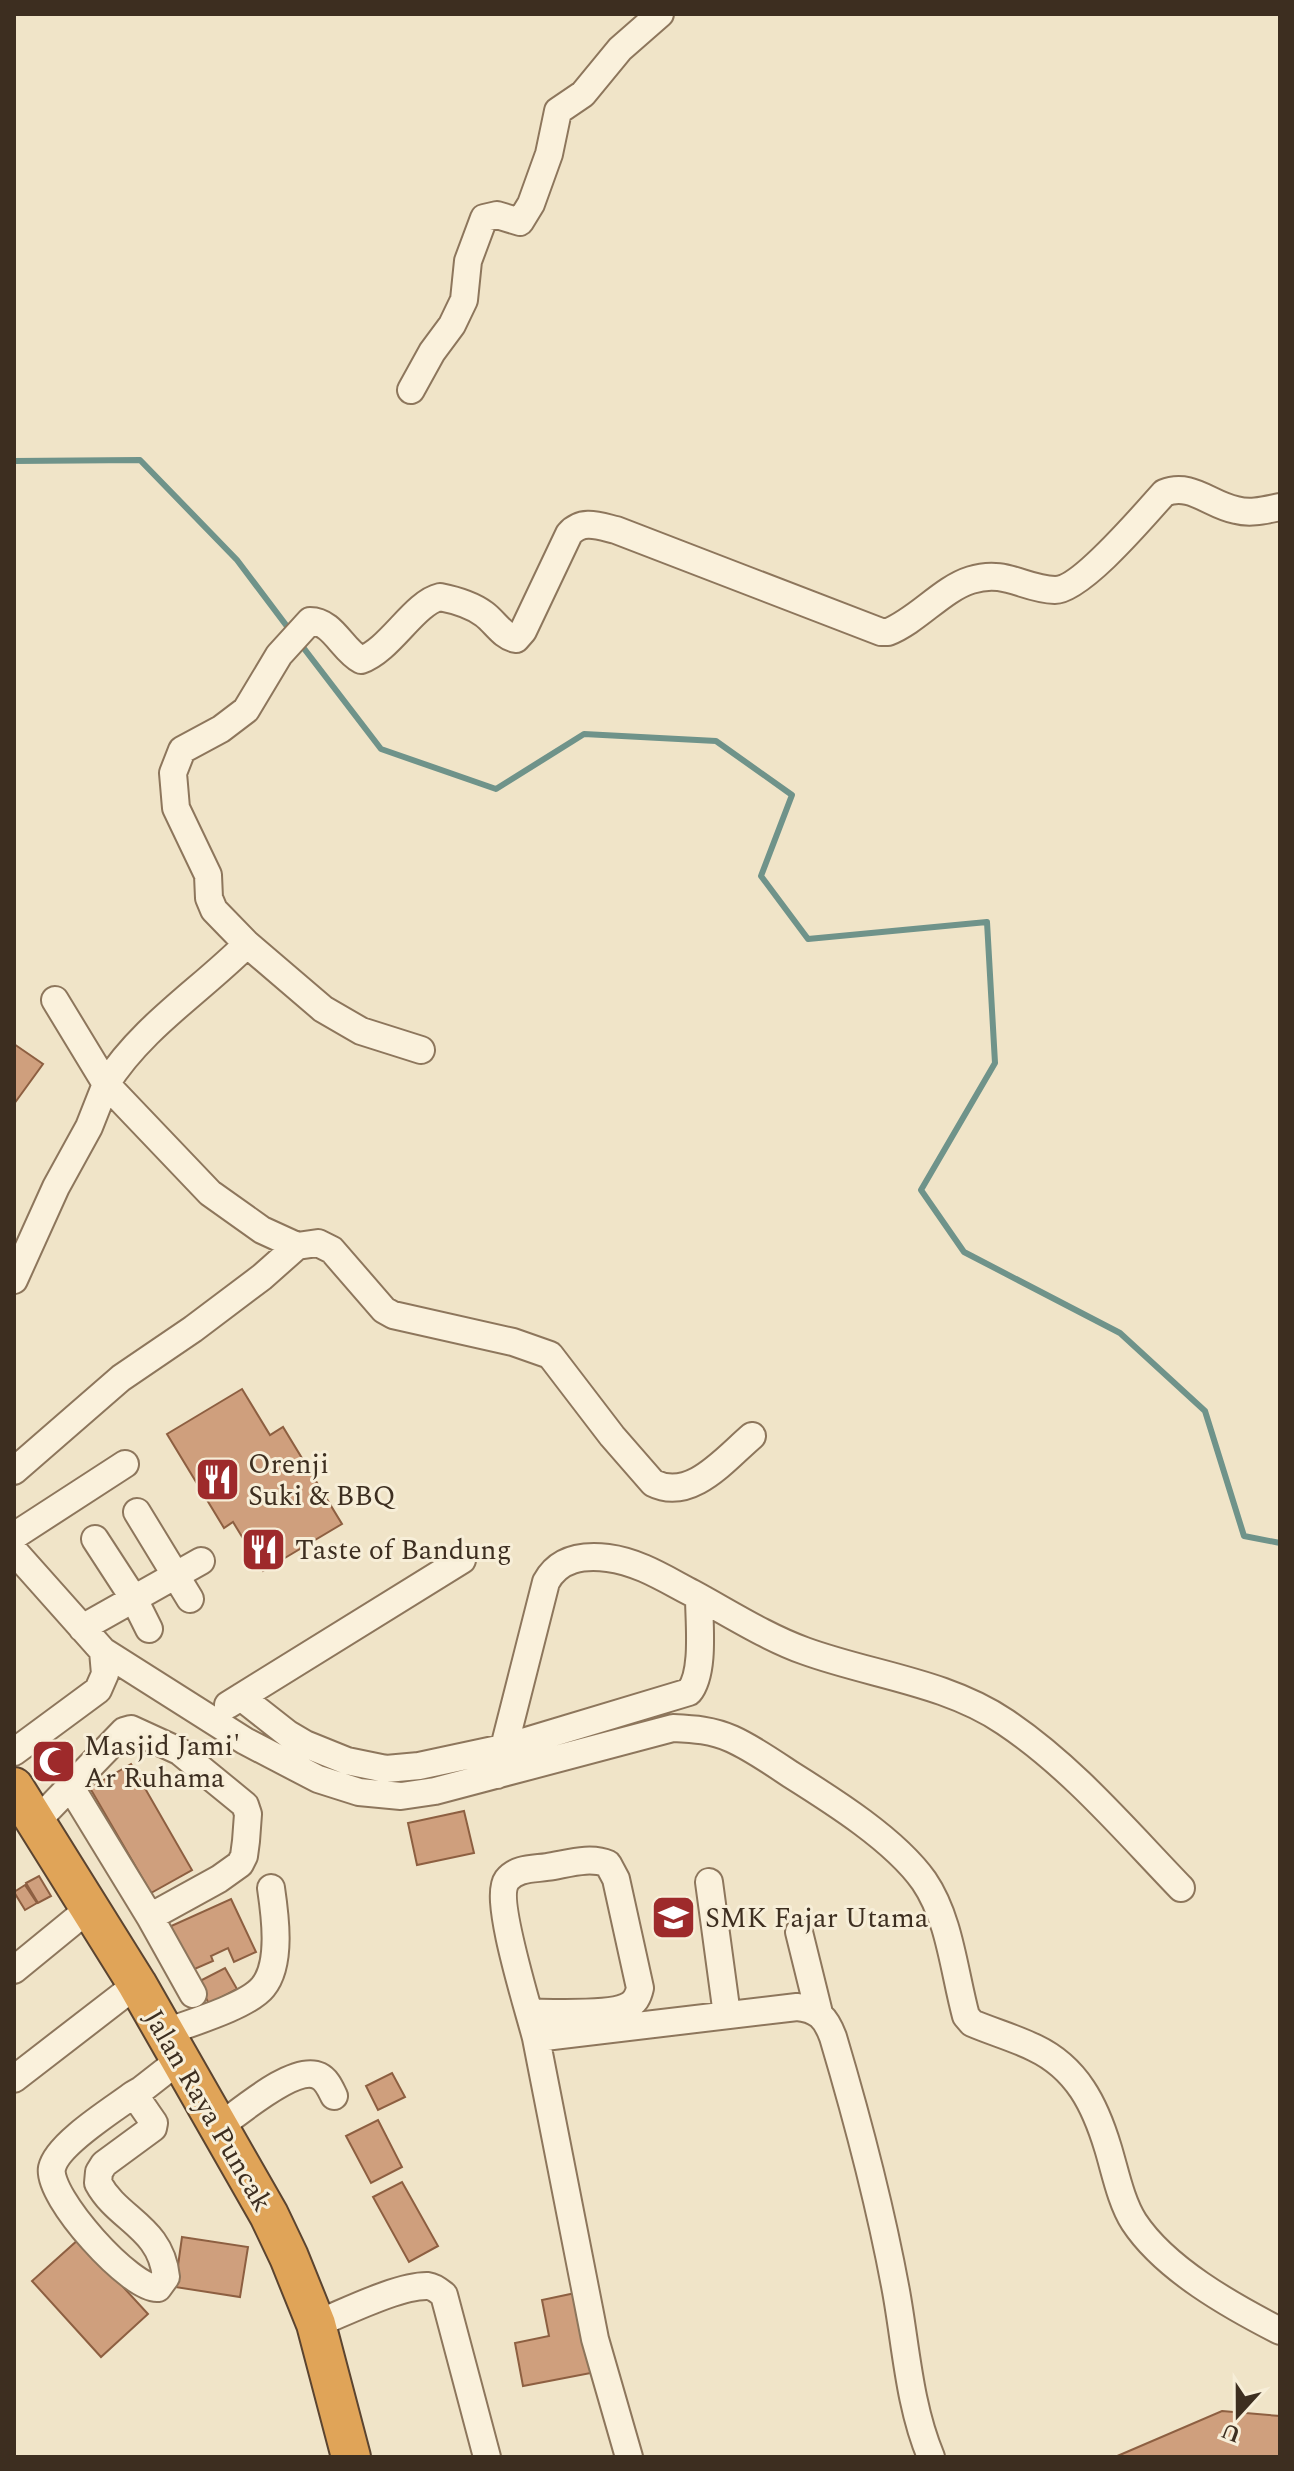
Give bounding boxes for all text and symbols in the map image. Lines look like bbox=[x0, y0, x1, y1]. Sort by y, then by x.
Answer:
place label: Orenji Suki & BBQ bbox=[248, 1443, 396, 1518]
restaurant icon: Orenji Suki & BBQ bbox=[193, 1455, 241, 1503]
restaurant icon: Taste of Bandung bbox=[240, 1525, 288, 1573]
place label: Taste of Bandung bbox=[295, 1529, 512, 1572]
place label: Masjid Jami' Ar Ruhama bbox=[84, 1725, 240, 1800]
mosque icon: Masjid Jami' Ar Ruhama bbox=[29, 1737, 77, 1785]
school or university icon: SMK Fajar Utama bbox=[650, 1893, 698, 1941]
place label: SMK Fajar Utama bbox=[705, 1897, 929, 1940]
street label: Jalan Raya Puncak bbox=[132, 2001, 283, 2220]
north arrow bbox=[1198, 2375, 1278, 2455]
text: U bbox=[1217, 2414, 1246, 2451]

